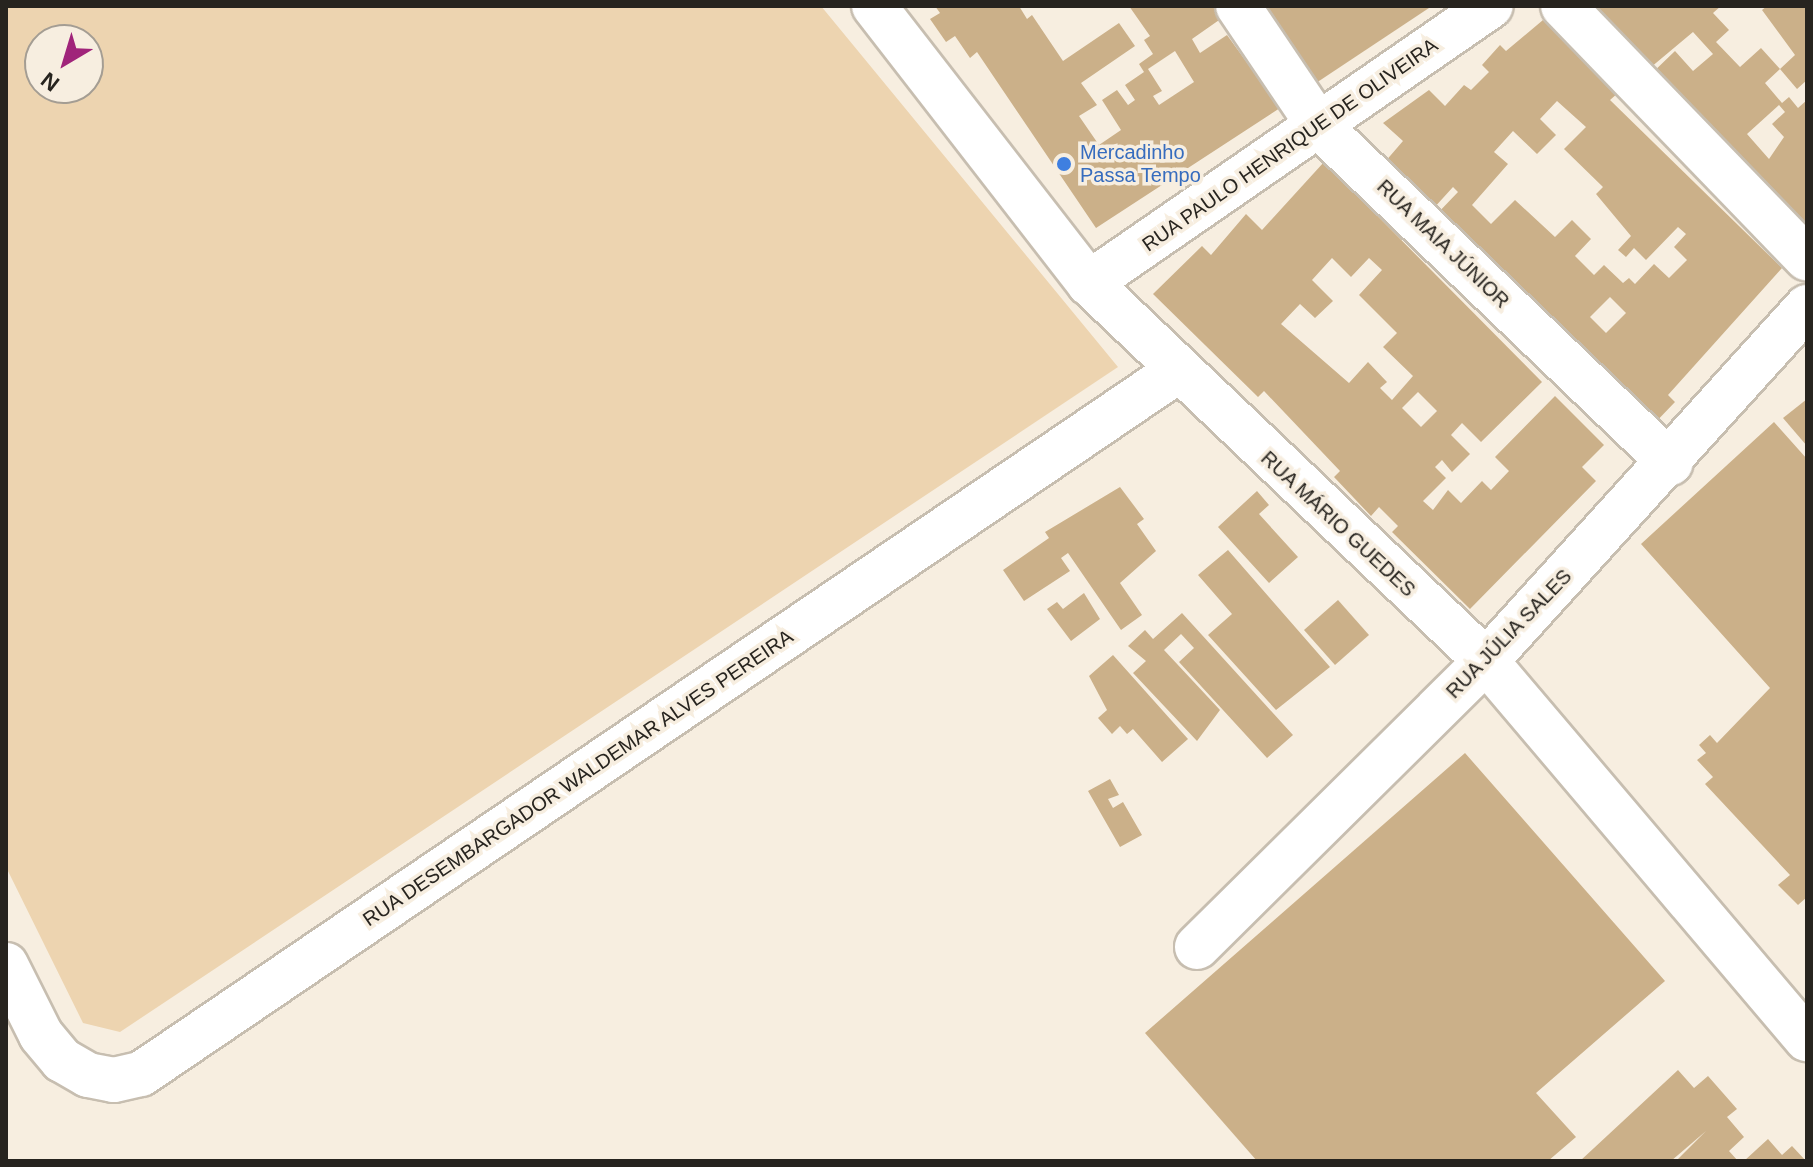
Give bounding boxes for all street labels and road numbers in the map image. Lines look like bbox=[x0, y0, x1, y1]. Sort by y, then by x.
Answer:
street label: RUA PAULO HENRIQUE DE OLIVEIRA bbox=[1137, 33, 1443, 257]
street label: RUA MAIA JÚNIOR bbox=[1371, 174, 1515, 314]
street label: RUA MÁRIO GUEDES bbox=[1255, 446, 1421, 602]
street label: RUA JÚLIA SALES bbox=[1441, 564, 1577, 704]
street label: RUA DESEMBARGADOR WALDEMAR ALVES PEREIRA bbox=[358, 624, 798, 932]

